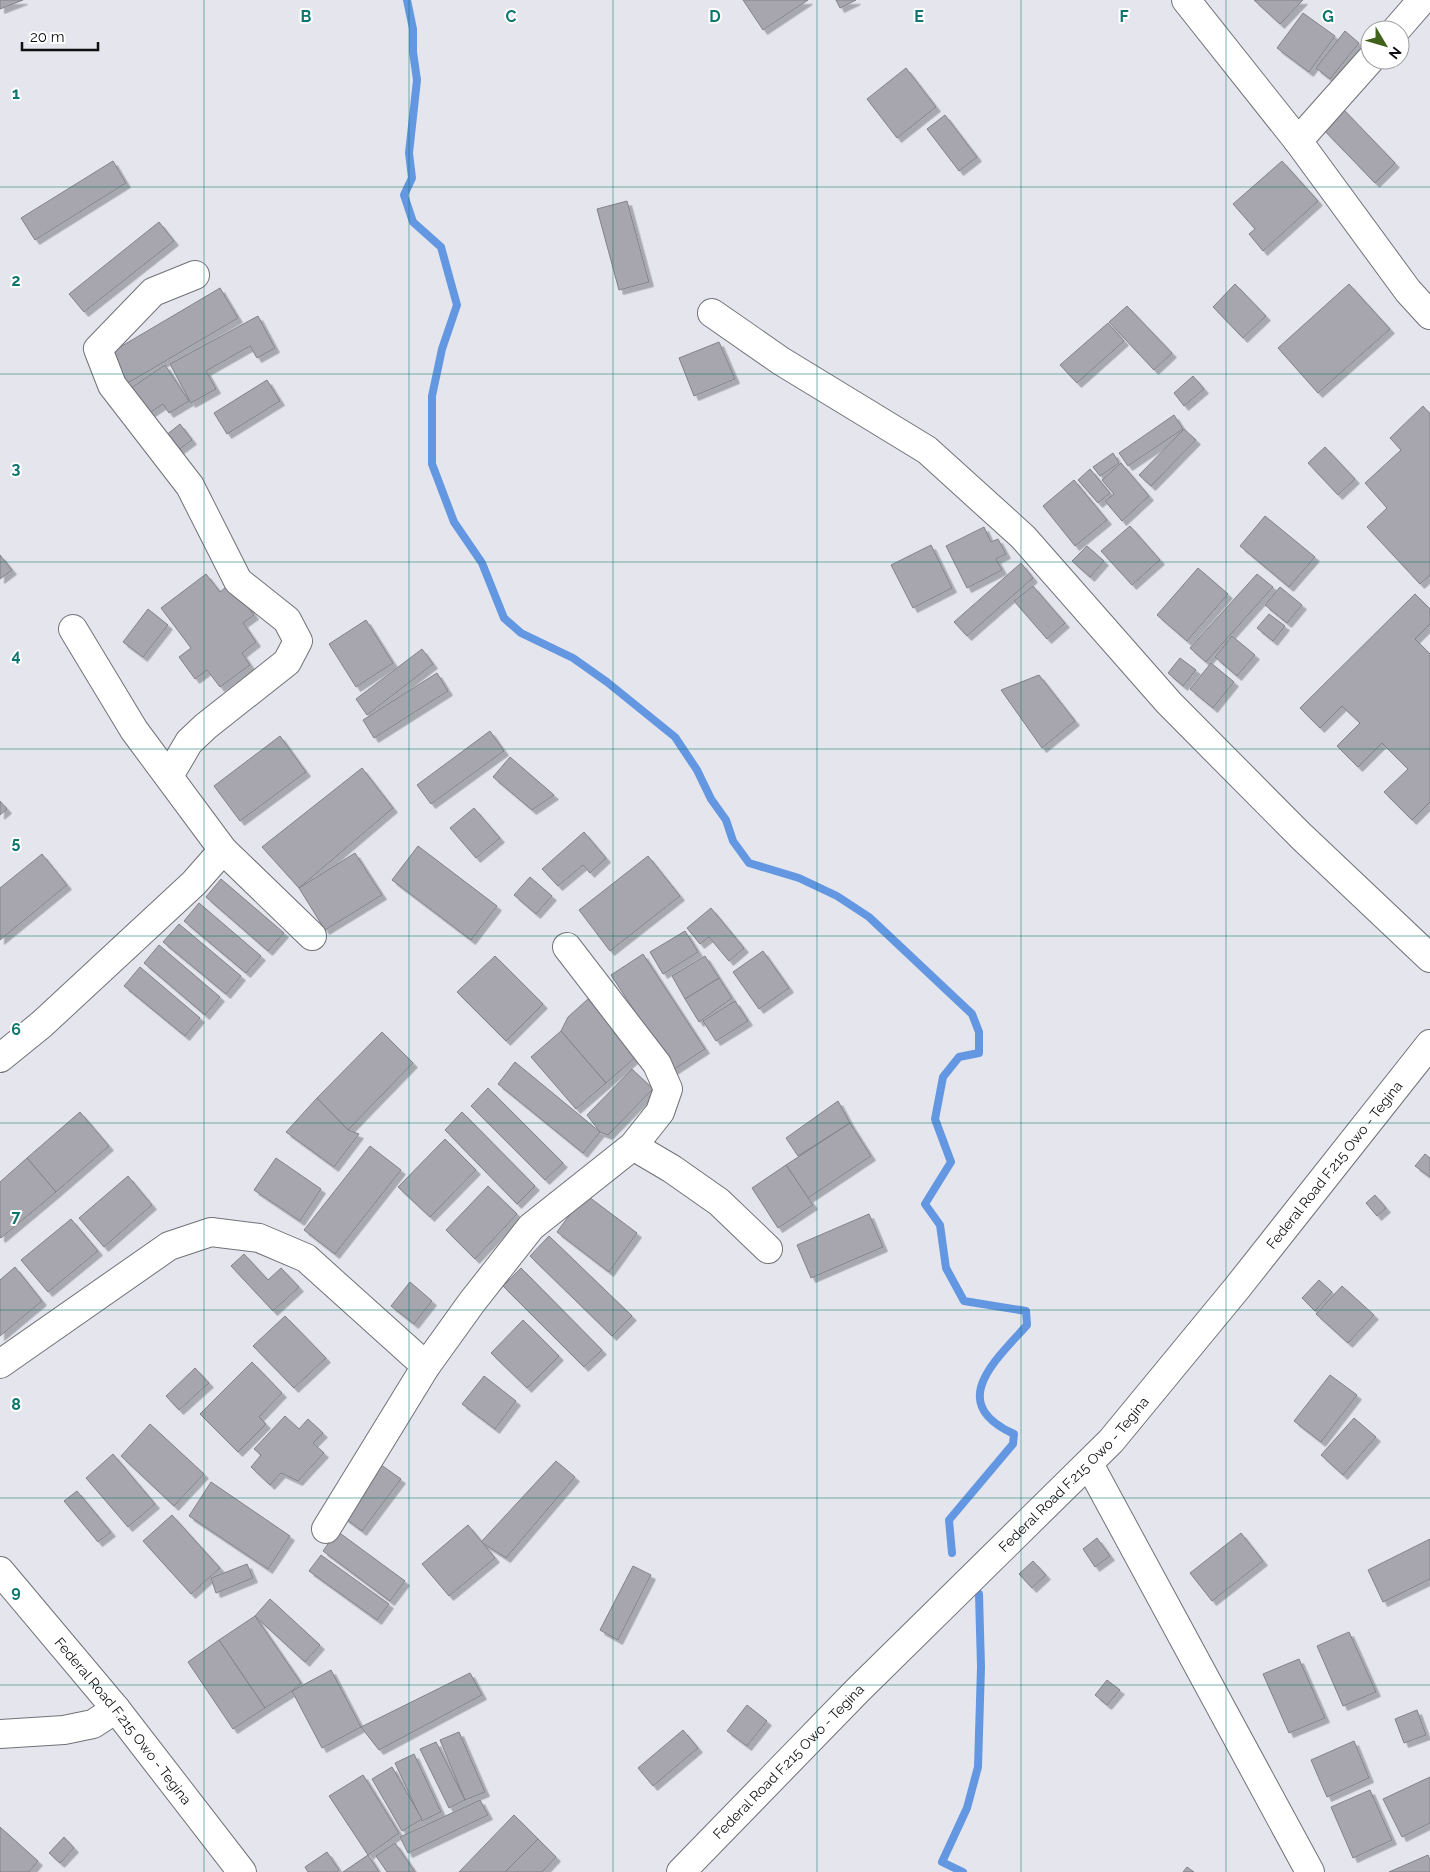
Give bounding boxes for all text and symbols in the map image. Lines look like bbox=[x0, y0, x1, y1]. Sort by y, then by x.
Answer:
text: B bbox=[301, 7, 312, 26]
text: C bbox=[506, 7, 517, 26]
text: D bbox=[709, 7, 721, 26]
text: E bbox=[914, 7, 924, 26]
text: F bbox=[1119, 7, 1129, 26]
text: G bbox=[1322, 7, 1334, 26]
scale bar bbox=[22, 20, 99, 52]
north arrow bbox=[1360, 20, 1410, 70]
text: 20 m bbox=[30, 28, 65, 46]
text: N bbox=[1386, 44, 1405, 62]
text: 1 bbox=[12, 84, 20, 103]
text: 2 bbox=[11, 271, 21, 290]
text: 3 bbox=[12, 459, 21, 478]
text: 4 bbox=[11, 646, 21, 665]
text: 5 bbox=[12, 833, 21, 852]
text: 6 bbox=[11, 1020, 21, 1039]
street label: Federal Road F.215 Owo - Tegina bbox=[1263, 1078, 1406, 1252]
text: 7 bbox=[12, 1207, 21, 1226]
street label: Federal Road F.215 Owo - Tegina bbox=[995, 1394, 1152, 1555]
text: 8 bbox=[11, 1395, 21, 1414]
text: 9 bbox=[11, 1582, 21, 1601]
street label: Federal Road F.215 Owo - Tegina bbox=[51, 1634, 195, 1808]
street label: Federal Road F.215 Owo - Tegina bbox=[710, 1681, 867, 1842]

